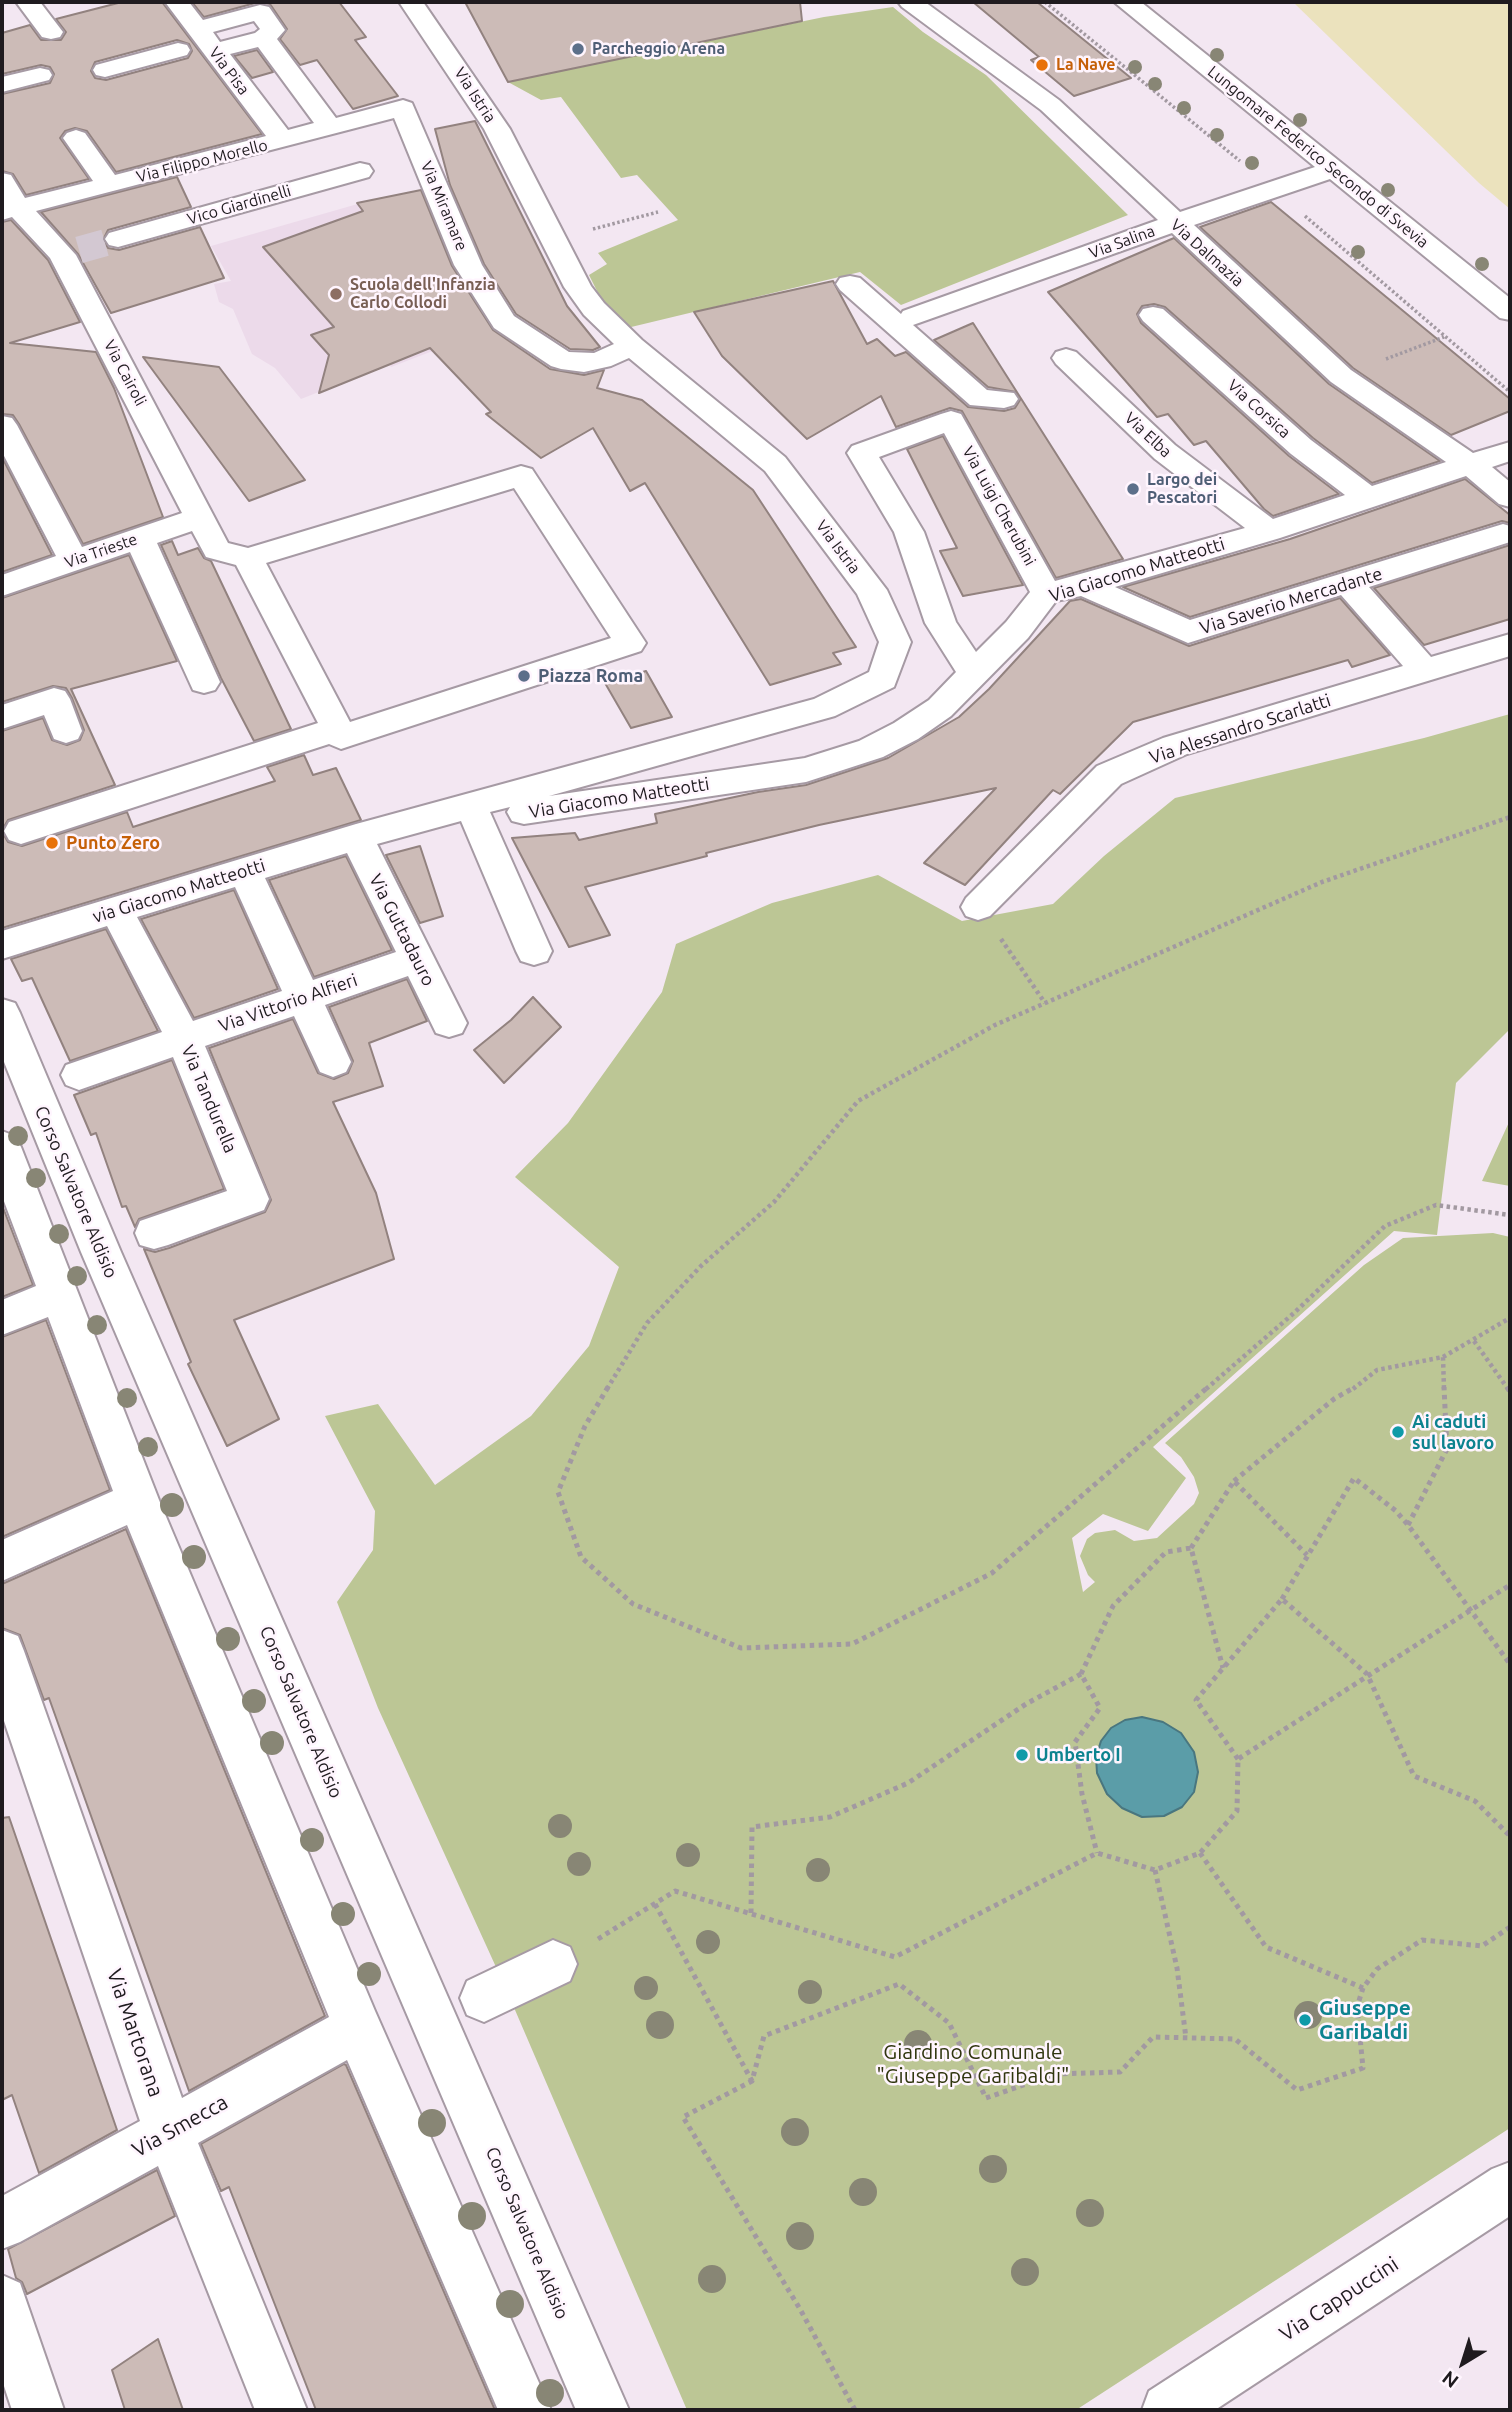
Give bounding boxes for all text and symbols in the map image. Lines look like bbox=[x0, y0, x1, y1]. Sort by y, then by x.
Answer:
place label: Parcheggio Arena bbox=[592, 39, 725, 59]
marker: Parcheggio Arena bbox=[570, 41, 586, 57]
street label: Via Pisa bbox=[205, 43, 253, 99]
place label: La Nave bbox=[1056, 55, 1115, 75]
marker: La Nave bbox=[1034, 57, 1050, 73]
street label: Lungomare Federico Secondo di Svevia bbox=[1204, 62, 1432, 252]
street label: Via Istria bbox=[450, 64, 500, 126]
street label: Via Filippo Morello bbox=[134, 135, 270, 187]
street label: Via Miramare bbox=[417, 158, 471, 254]
street label: Vico Giardinelli bbox=[185, 181, 293, 229]
street label: Via Dalmazia bbox=[1167, 215, 1247, 291]
street label: Via Salina bbox=[1087, 221, 1157, 263]
place label: Scuola dell'Infanzia Carlo Collodi bbox=[350, 275, 496, 313]
marker: Scuola dell'Infanzia Carlo Collodi bbox=[328, 286, 344, 302]
street label: Via Cairoli bbox=[100, 337, 150, 409]
street label: Via Corsica bbox=[1224, 376, 1294, 442]
street label: Via Elba bbox=[1121, 408, 1175, 462]
street label: Via Luigi Cherubini bbox=[958, 443, 1040, 569]
place label: Largo dei Pescatori bbox=[1147, 470, 1217, 508]
marker: Largo dei Pescatori bbox=[1125, 481, 1141, 497]
street label: Via Istria bbox=[812, 516, 864, 578]
street label: Via Trieste bbox=[62, 530, 140, 572]
street label: Via Giacomo Matteotti bbox=[1047, 533, 1227, 607]
street label: Via Saverio Mercadante bbox=[1197, 563, 1385, 639]
place label: Piazza Roma bbox=[538, 665, 643, 687]
marker: Piazza Roma bbox=[516, 668, 532, 684]
street label: Via Alessandro Scarlatti bbox=[1147, 689, 1333, 769]
street label: Via Giacomo Matteotti bbox=[527, 773, 711, 823]
place label: Punto Zero bbox=[66, 832, 160, 854]
marker: Punto Zero bbox=[44, 835, 60, 851]
street label: via Giacomo Matteotti bbox=[90, 854, 268, 928]
street label: Via Guttadauro bbox=[365, 870, 439, 990]
street label: Via Vittorio Alfieri bbox=[216, 969, 360, 1037]
street label: Via Tandurella bbox=[177, 1042, 241, 1156]
street label: Corso Salvatore Aldisio bbox=[30, 1103, 122, 1281]
place label: Ai caduti sul lavoro bbox=[1412, 1411, 1494, 1454]
marker: Ai caduti sul lavoro bbox=[1390, 1424, 1406, 1440]
street label: Corso Salvatore Aldisio bbox=[255, 1623, 347, 1801]
place label: Umberto I bbox=[1036, 1744, 1121, 1766]
marker: Umberto I bbox=[1014, 1747, 1030, 1763]
street label: Via Martorana bbox=[101, 1966, 169, 2100]
place label: Giuseppe Garibaldi bbox=[1319, 1995, 1411, 2045]
marker: Giuseppe Garibaldi bbox=[1297, 2012, 1313, 2028]
park label: Giardino Comunale "Giuseppe Garibaldi" bbox=[877, 2039, 1069, 2089]
street label: Via Smecca bbox=[128, 2089, 232, 2163]
street label: Corso Salvatore Aldisio bbox=[481, 2144, 573, 2322]
street label: Via Cappuccini bbox=[1275, 2251, 1403, 2347]
north arrow bbox=[1428, 2328, 1498, 2398]
text: N bbox=[1438, 2367, 1462, 2393]

